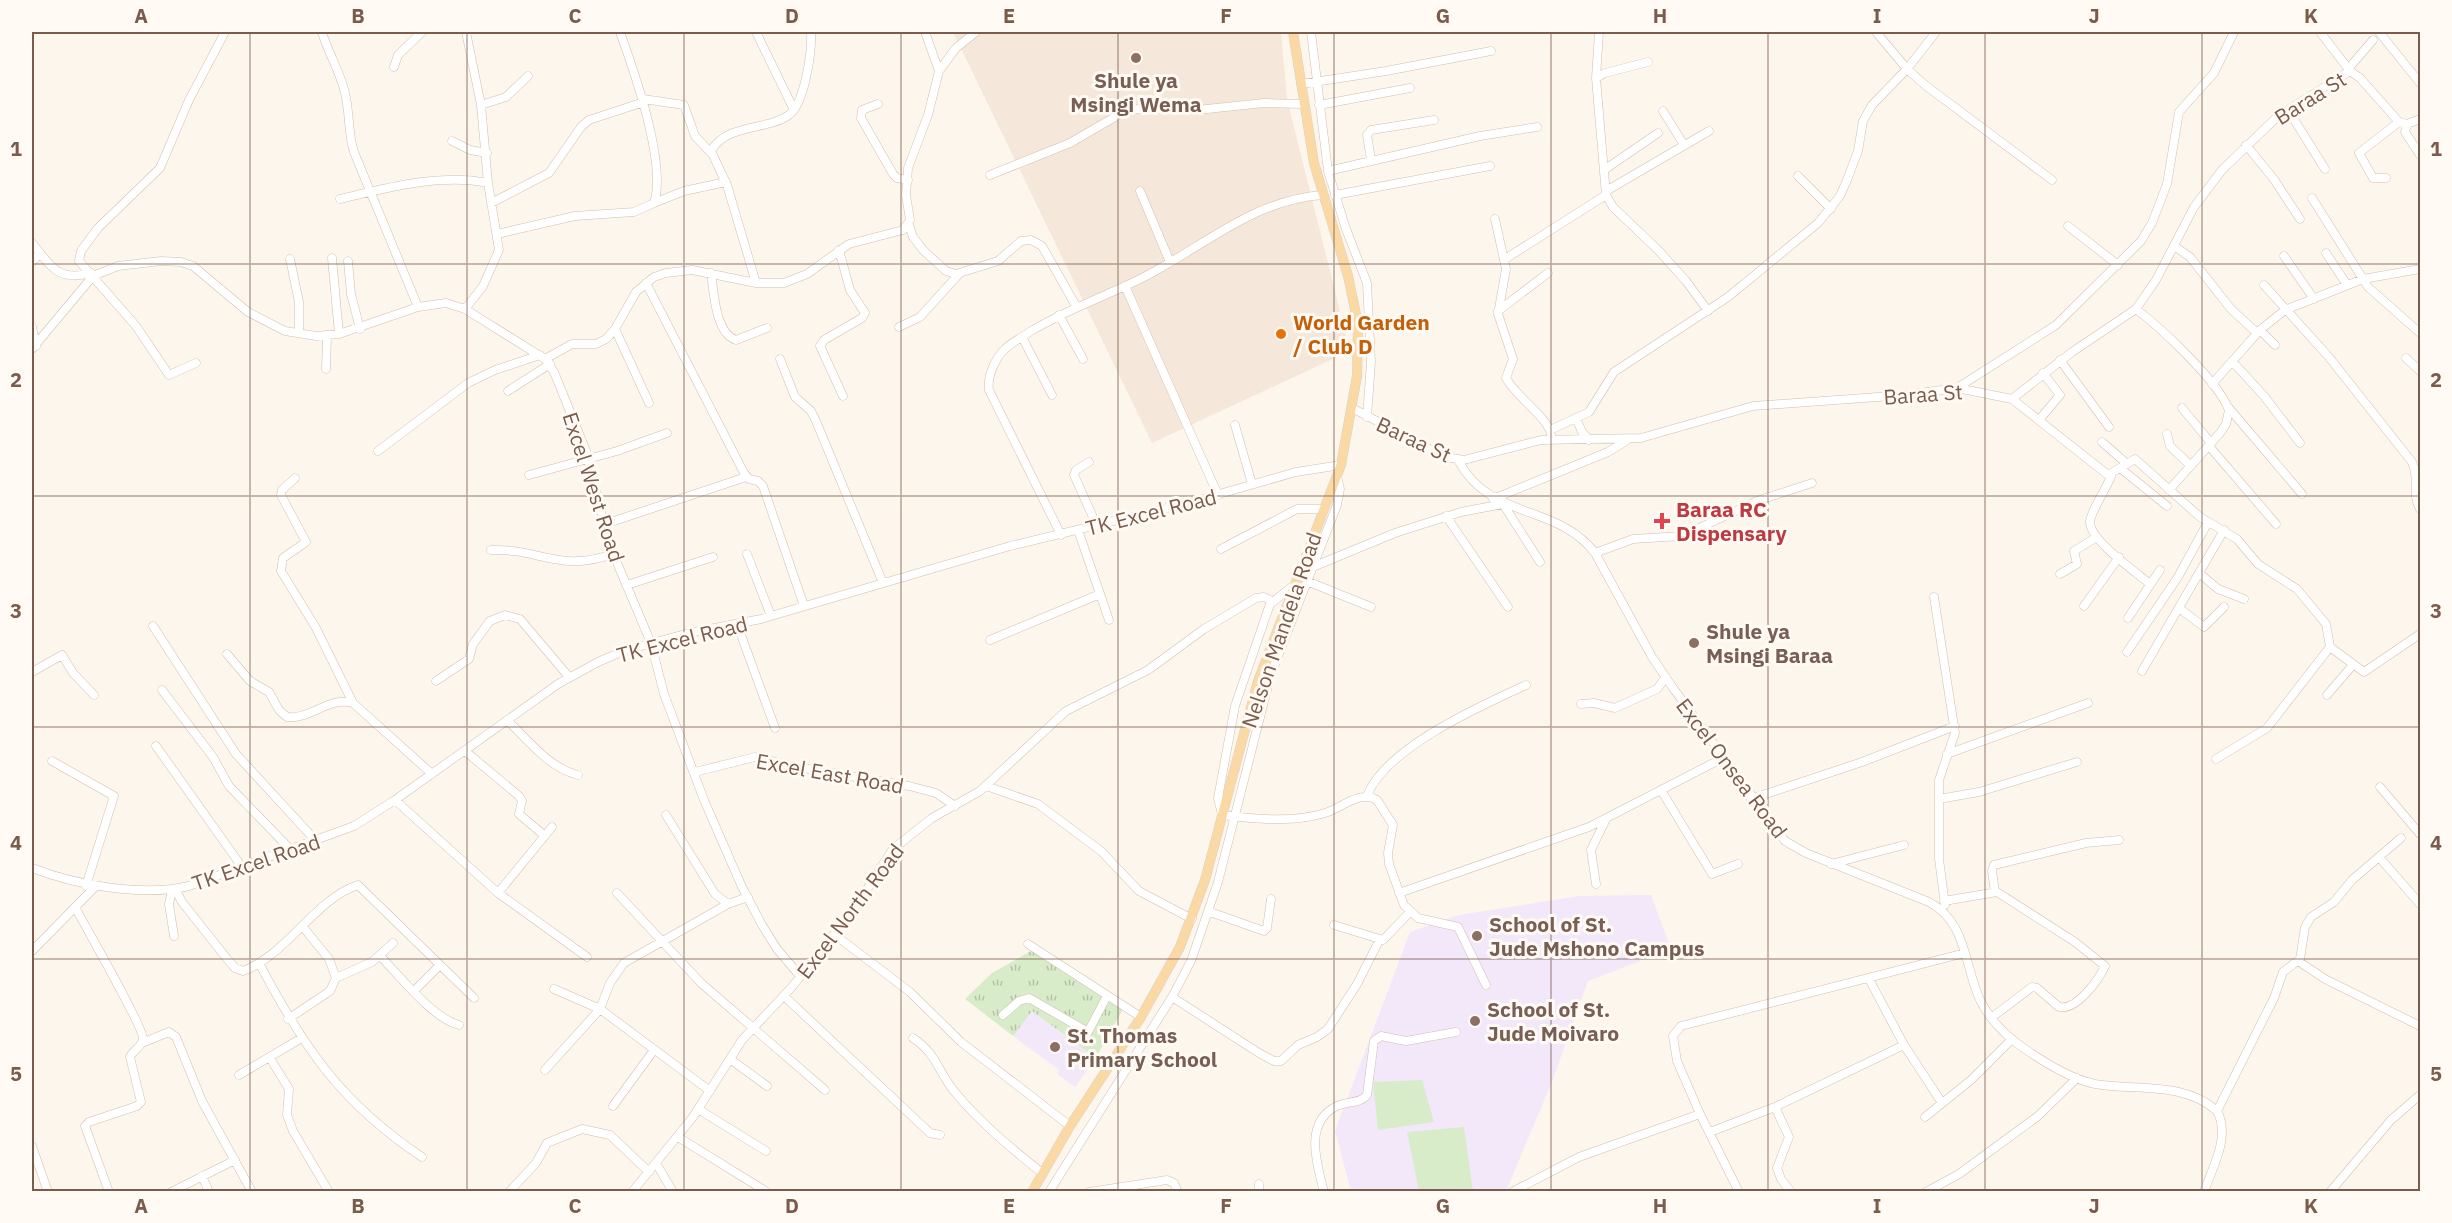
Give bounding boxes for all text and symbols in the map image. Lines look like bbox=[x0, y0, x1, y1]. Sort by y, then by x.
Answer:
text: A bbox=[134, 2, 148, 29]
text: B bbox=[351, 2, 365, 29]
text: C bbox=[568, 2, 582, 29]
text: D bbox=[785, 2, 799, 29]
text: E bbox=[1003, 2, 1015, 29]
text: F bbox=[1220, 2, 1232, 29]
text: G bbox=[1436, 2, 1450, 29]
text: H bbox=[1653, 2, 1667, 29]
text: I bbox=[1873, 2, 1881, 29]
text: J bbox=[2088, 2, 2100, 29]
text: K bbox=[2304, 2, 2318, 29]
marker: Shule ya Msingi Wema bbox=[1129, 51, 1143, 65]
street label: Baraa St bbox=[2269, 65, 2351, 131]
place label: Shule ya Msingi Wema bbox=[1070, 66, 1202, 118]
text: 1 bbox=[10, 135, 22, 162]
text: 1 bbox=[2430, 135, 2442, 162]
place label: World Garden / Club D bbox=[1293, 308, 1430, 360]
marker: World Garden / Club D bbox=[1274, 327, 1288, 341]
text: 2 bbox=[10, 366, 22, 393]
text: 2 bbox=[2430, 366, 2442, 393]
street label: Baraa St bbox=[1882, 377, 1964, 411]
street label: Excel West Road bbox=[557, 409, 631, 565]
street label: Baraa St bbox=[1372, 410, 1456, 468]
street label: TK Excel Road bbox=[1083, 482, 1219, 542]
place label: Baraa RC Dispensary bbox=[1676, 495, 1787, 547]
marker: Baraa RC Dispensary bbox=[1653, 512, 1671, 530]
street label: Nelson Mandela Road bbox=[1234, 529, 1328, 731]
text: 3 bbox=[10, 597, 22, 624]
text: 3 bbox=[2430, 597, 2442, 624]
street label: TK Excel Road bbox=[614, 609, 750, 669]
place label: Shule ya Msingi Baraa bbox=[1706, 617, 1833, 669]
marker: Shule ya Msingi Baraa bbox=[1687, 636, 1701, 650]
street label: Excel Onsea Road bbox=[1670, 692, 1794, 844]
street label: Excel East Road bbox=[754, 746, 906, 800]
street label: TK Excel Road bbox=[188, 827, 324, 897]
text: 4 bbox=[10, 829, 22, 856]
text: 4 bbox=[2430, 829, 2442, 856]
street label: Excel North Road bbox=[790, 838, 910, 984]
place label: School of St. Jude Mshono Campus bbox=[1489, 910, 1705, 962]
marker: School of St. Jude Mshono Campus bbox=[1470, 929, 1484, 943]
place label: School of St. Jude Moivaro bbox=[1487, 995, 1619, 1047]
marker: School of St. Jude Moivaro bbox=[1468, 1014, 1482, 1028]
place label: St. Thomas Primary School bbox=[1067, 1021, 1217, 1073]
marker: St. Thomas Primary School bbox=[1048, 1040, 1062, 1054]
text: 5 bbox=[10, 1060, 22, 1087]
text: 5 bbox=[2430, 1060, 2442, 1087]
text: A bbox=[134, 1192, 148, 1219]
text: B bbox=[351, 1192, 365, 1219]
text: C bbox=[568, 1192, 582, 1219]
text: D bbox=[785, 1192, 799, 1219]
text: E bbox=[1003, 1192, 1015, 1219]
text: F bbox=[1220, 1192, 1232, 1219]
text: G bbox=[1436, 1192, 1450, 1219]
text: H bbox=[1653, 1192, 1667, 1219]
text: I bbox=[1873, 1192, 1881, 1219]
text: J bbox=[2088, 1192, 2100, 1219]
text: K bbox=[2304, 1192, 2318, 1219]

